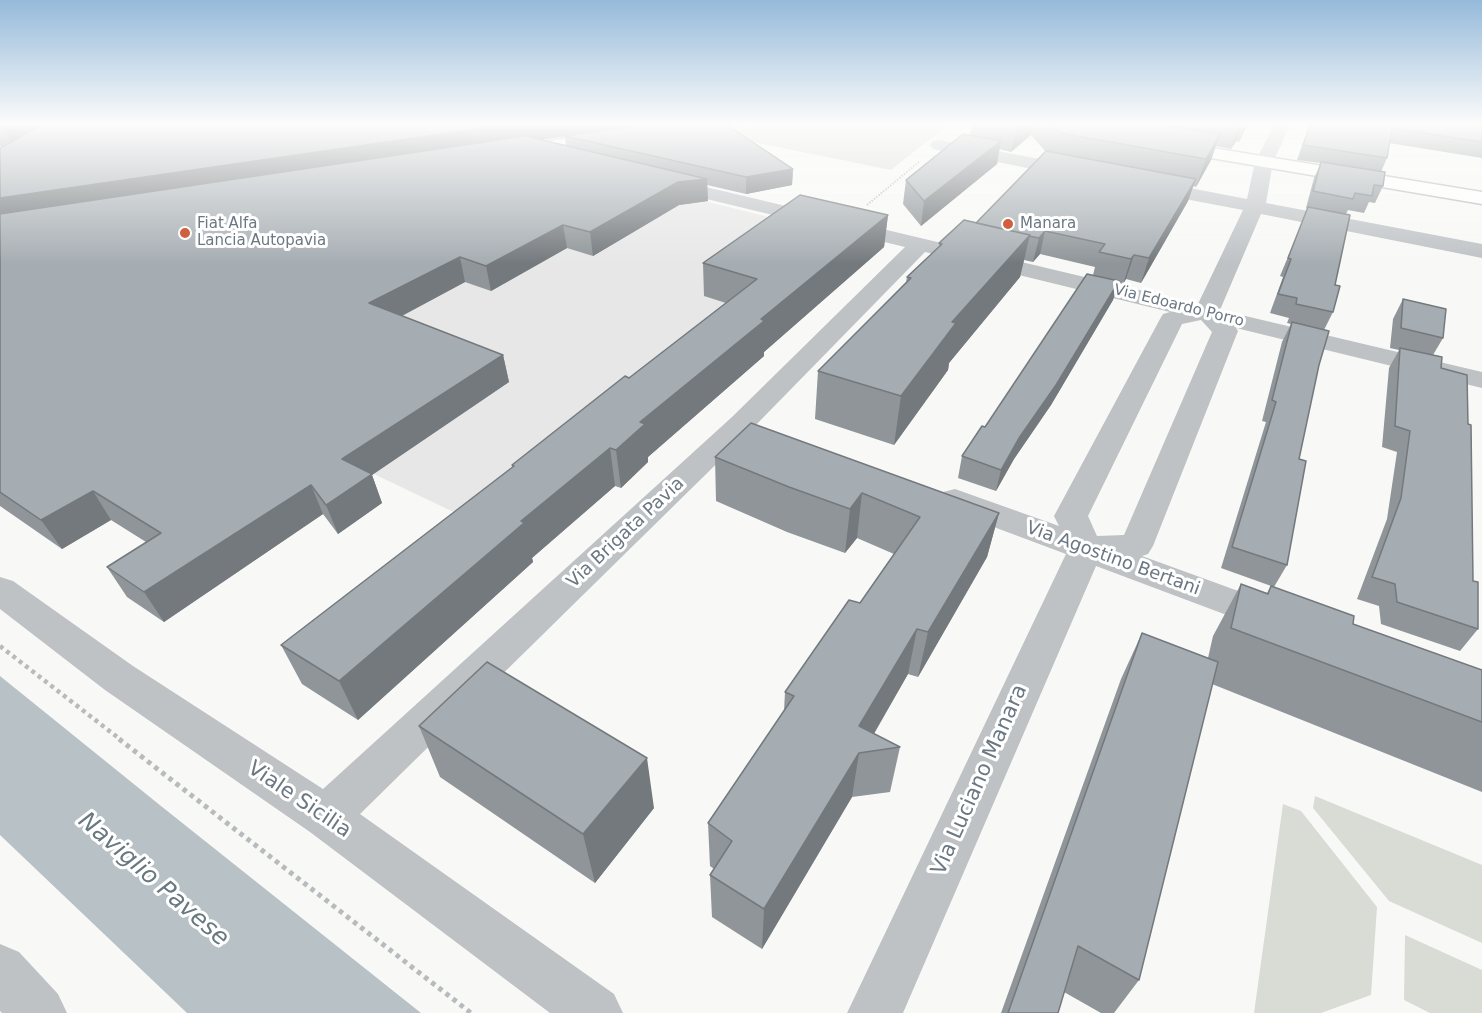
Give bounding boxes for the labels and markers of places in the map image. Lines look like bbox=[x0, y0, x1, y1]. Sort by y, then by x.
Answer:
place label: Fiat Alfa Lancia Autopavia bbox=[197, 215, 326, 250]
place label: Manara bbox=[1020, 215, 1076, 233]
marker: Manara bbox=[1001, 217, 1015, 231]
marker: Fiat Alfa Lancia Autopavia bbox=[178, 226, 192, 240]

